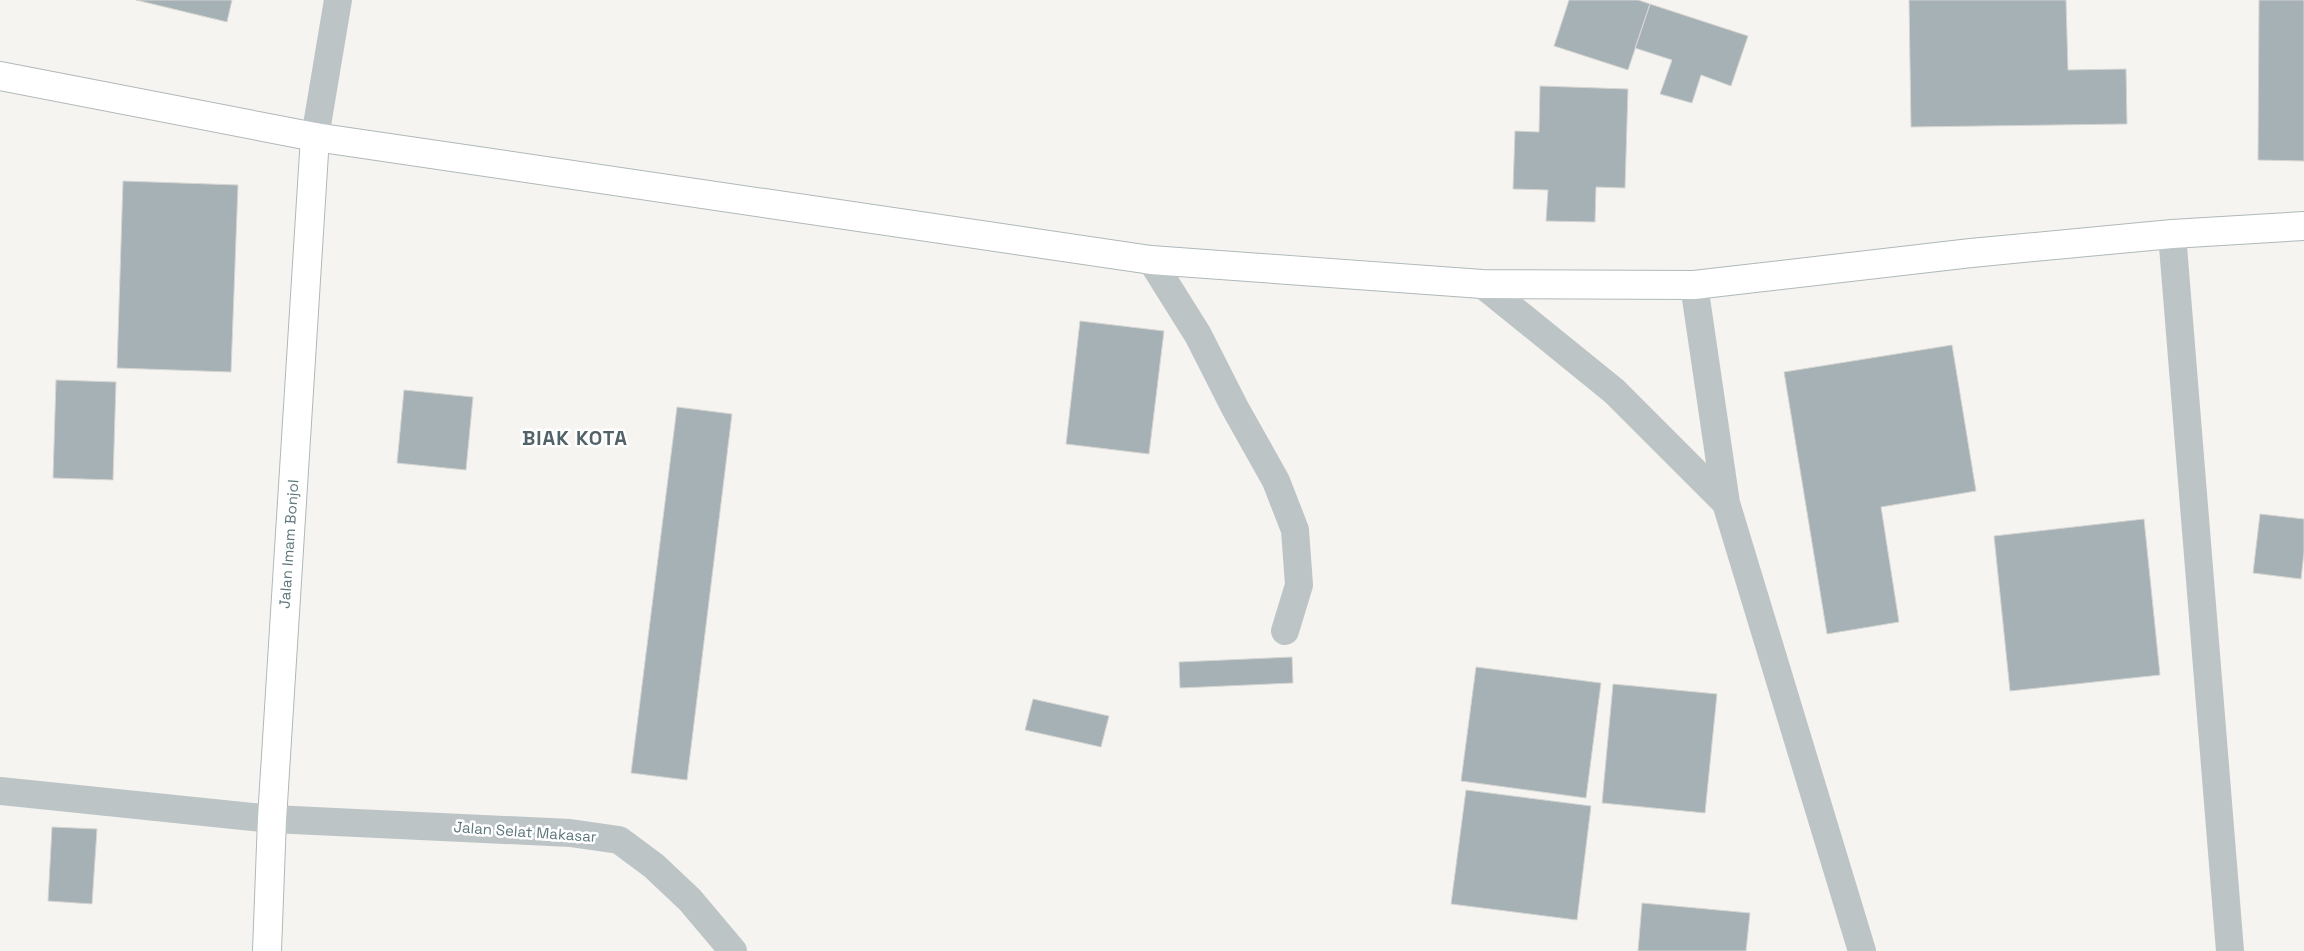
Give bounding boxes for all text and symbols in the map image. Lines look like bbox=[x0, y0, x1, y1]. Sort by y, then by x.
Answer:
district label: BIAK KOTA bbox=[522, 425, 628, 451]
street label: Jalan Imam Bonjol bbox=[275, 479, 302, 609]
street label: Jalan Selat Makasar bbox=[453, 817, 598, 846]

